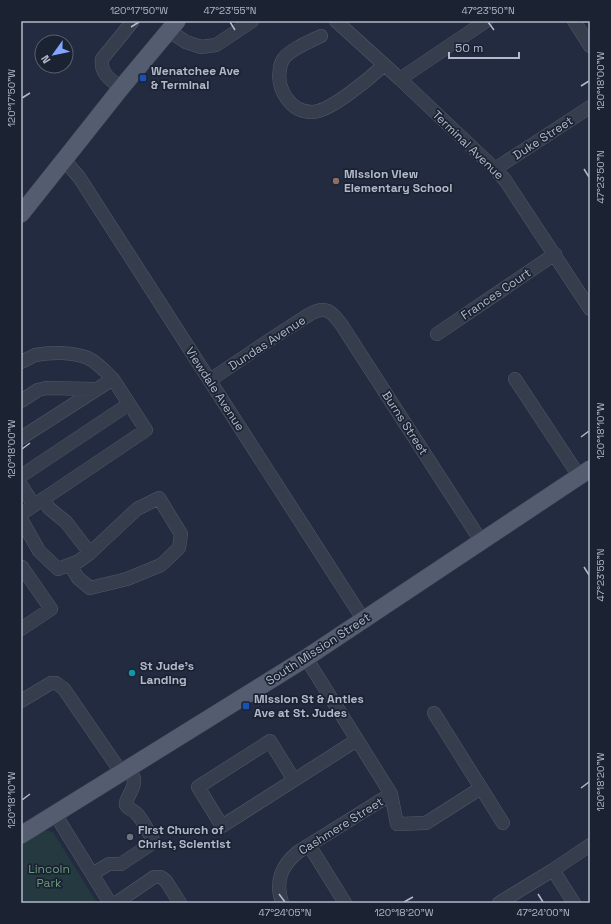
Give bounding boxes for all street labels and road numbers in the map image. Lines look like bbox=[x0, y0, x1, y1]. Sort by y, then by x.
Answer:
street label: Terminal Avenue bbox=[429, 107, 507, 183]
street label: Duke Street bbox=[510, 113, 576, 163]
street label: Frances Court bbox=[458, 265, 534, 323]
street label: Dundas Avenue bbox=[225, 312, 309, 374]
street label: Viewdale Avenue bbox=[182, 344, 248, 434]
street label: Burns Street bbox=[378, 388, 432, 458]
street label: South Mission Street bbox=[263, 609, 373, 689]
street label: Cashmere Street bbox=[296, 794, 386, 858]

